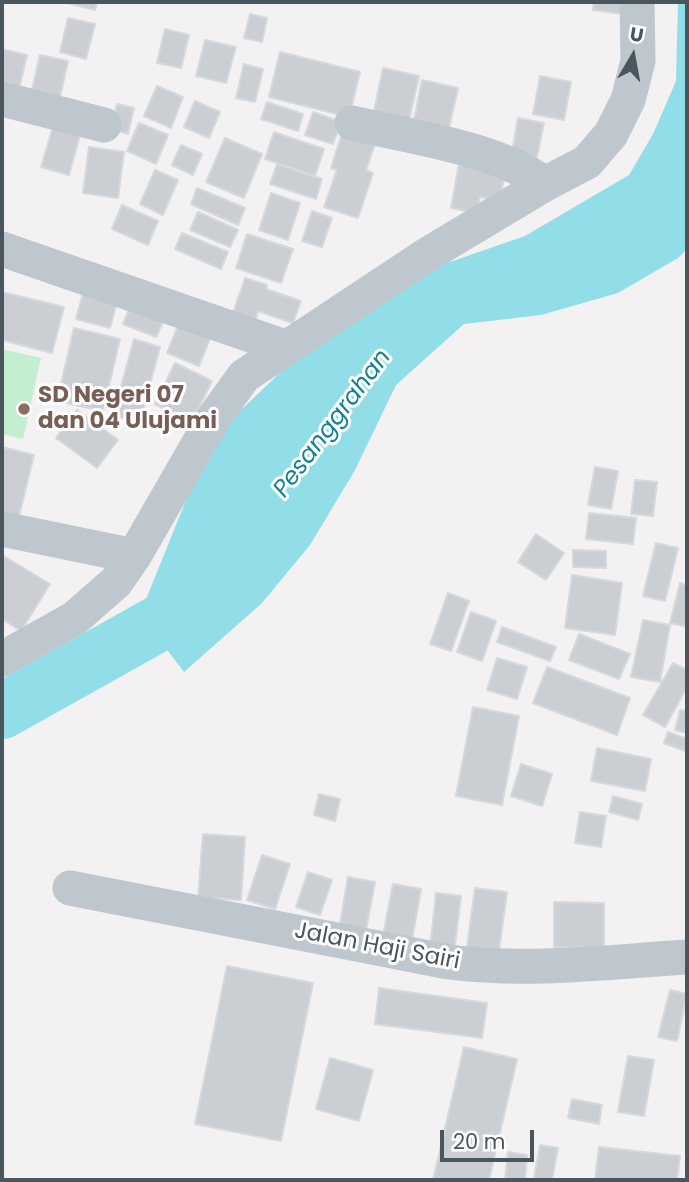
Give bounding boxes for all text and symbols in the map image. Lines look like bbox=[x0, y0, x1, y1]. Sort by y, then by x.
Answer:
text: U bbox=[628, 20, 646, 49]
north arrow bbox=[598, 21, 668, 91]
water label: Pesanggrahan bbox=[268, 344, 398, 504]
place label: SD Negeri 07 dan 04 Ulujami bbox=[38, 382, 217, 436]
marker: SD Negeri 07 dan 04 Ulujami bbox=[16, 401, 32, 417]
street label: Jalan Haji Sairi bbox=[292, 917, 462, 977]
scale bar bbox=[444, 1116, 538, 1160]
text: 20 m bbox=[453, 1127, 506, 1156]

